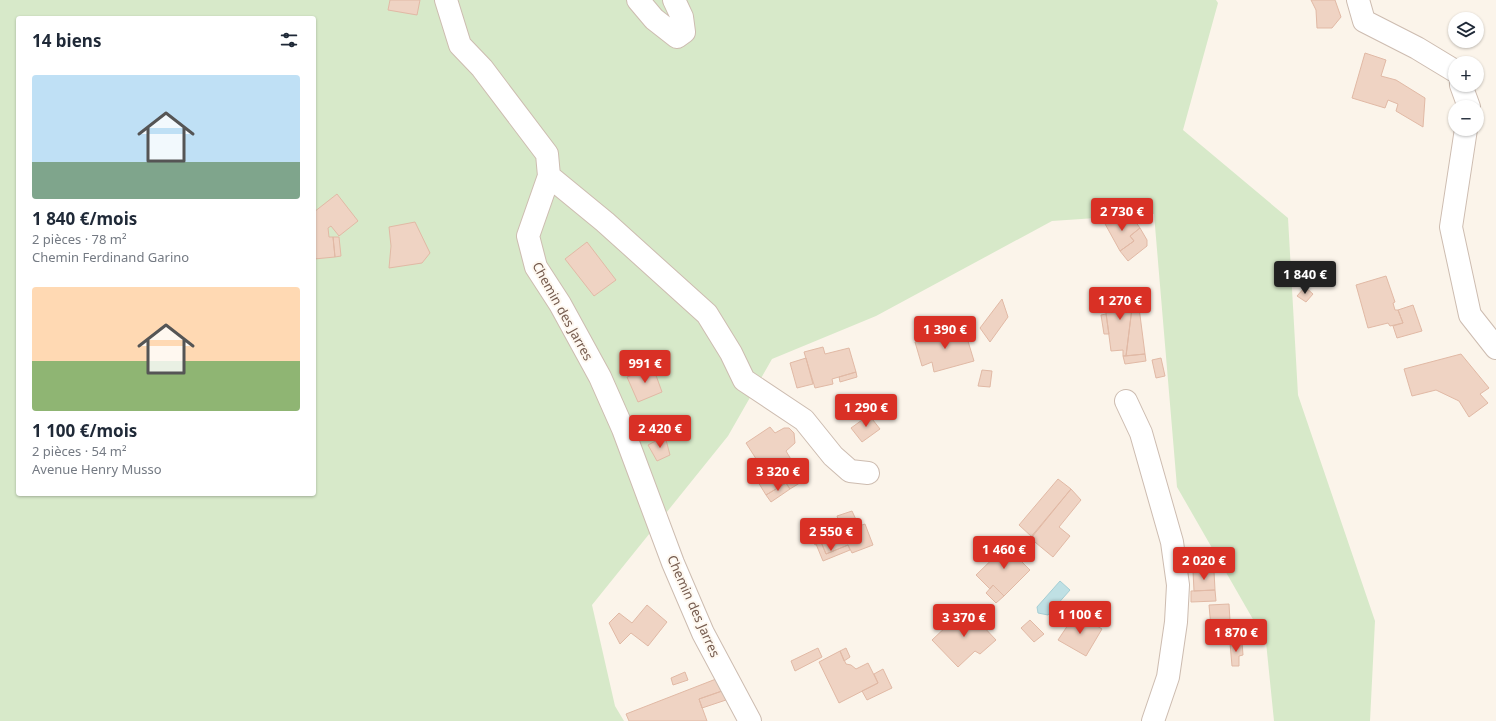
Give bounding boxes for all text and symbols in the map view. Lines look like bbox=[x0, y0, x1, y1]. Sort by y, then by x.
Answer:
map controls bbox=[1448, 12, 1484, 136]
button: layers bbox=[1448, 12, 1484, 48]
text: 14 biens bbox=[32, 29, 101, 52]
icon: filters bbox=[278, 29, 300, 51]
button: + bbox=[1448, 56, 1484, 92]
button: − bbox=[1448, 100, 1484, 136]
icon: home bbox=[130, 101, 202, 173]
pin: 2 730 € bbox=[1085, 198, 1159, 232]
text: 2 730 € bbox=[1100, 202, 1144, 220]
text: 1 840 €/mois bbox=[32, 207, 137, 230]
text: 2 pièces · 78 m² bbox=[32, 230, 127, 248]
text: Chemin Ferdinand Garino bbox=[32, 248, 189, 266]
street label: Chemin des Jarres bbox=[528, 258, 598, 364]
pin: 1 840 € bbox=[1268, 261, 1342, 295]
text: 1 840 € bbox=[1283, 265, 1327, 283]
pin: 1 270 € bbox=[1083, 287, 1157, 321]
text: 1 270 € bbox=[1098, 291, 1142, 309]
icon: home bbox=[130, 313, 202, 385]
pin: 1 390 € bbox=[908, 316, 982, 350]
text: 1 390 € bbox=[923, 320, 967, 338]
pin: 991 € bbox=[617, 350, 673, 384]
text: 991 € bbox=[628, 354, 662, 372]
pin: 1 290 € bbox=[829, 394, 903, 428]
text: 1 290 € bbox=[844, 398, 888, 416]
pin: 2 420 € bbox=[623, 415, 697, 449]
text: 1 100 €/mois bbox=[32, 419, 137, 442]
text: 2 420 € bbox=[638, 419, 682, 437]
text: 2 pièces · 54 m² bbox=[32, 442, 127, 460]
pin: 3 320 € bbox=[741, 458, 815, 492]
text: Avenue Henry Musso bbox=[32, 460, 162, 478]
text: 3 320 € bbox=[756, 462, 800, 480]
pin: 2 550 € bbox=[794, 518, 868, 552]
text: 2 550 € bbox=[809, 522, 853, 540]
pin: 1 460 € bbox=[967, 536, 1041, 570]
text: 1 460 € bbox=[982, 540, 1026, 558]
pin: 2 020 € bbox=[1167, 547, 1241, 581]
text: 2 020 € bbox=[1182, 551, 1226, 569]
street label: Chemin des Jarres bbox=[663, 552, 725, 660]
pin: 1 100 € bbox=[1043, 601, 1117, 635]
pin: 3 370 € bbox=[927, 604, 1001, 638]
text: 1 100 € bbox=[1058, 605, 1102, 623]
text: 3 370 € bbox=[942, 608, 986, 626]
pin: 1 870 € bbox=[1199, 619, 1273, 653]
text: 1 870 € bbox=[1214, 623, 1258, 641]

